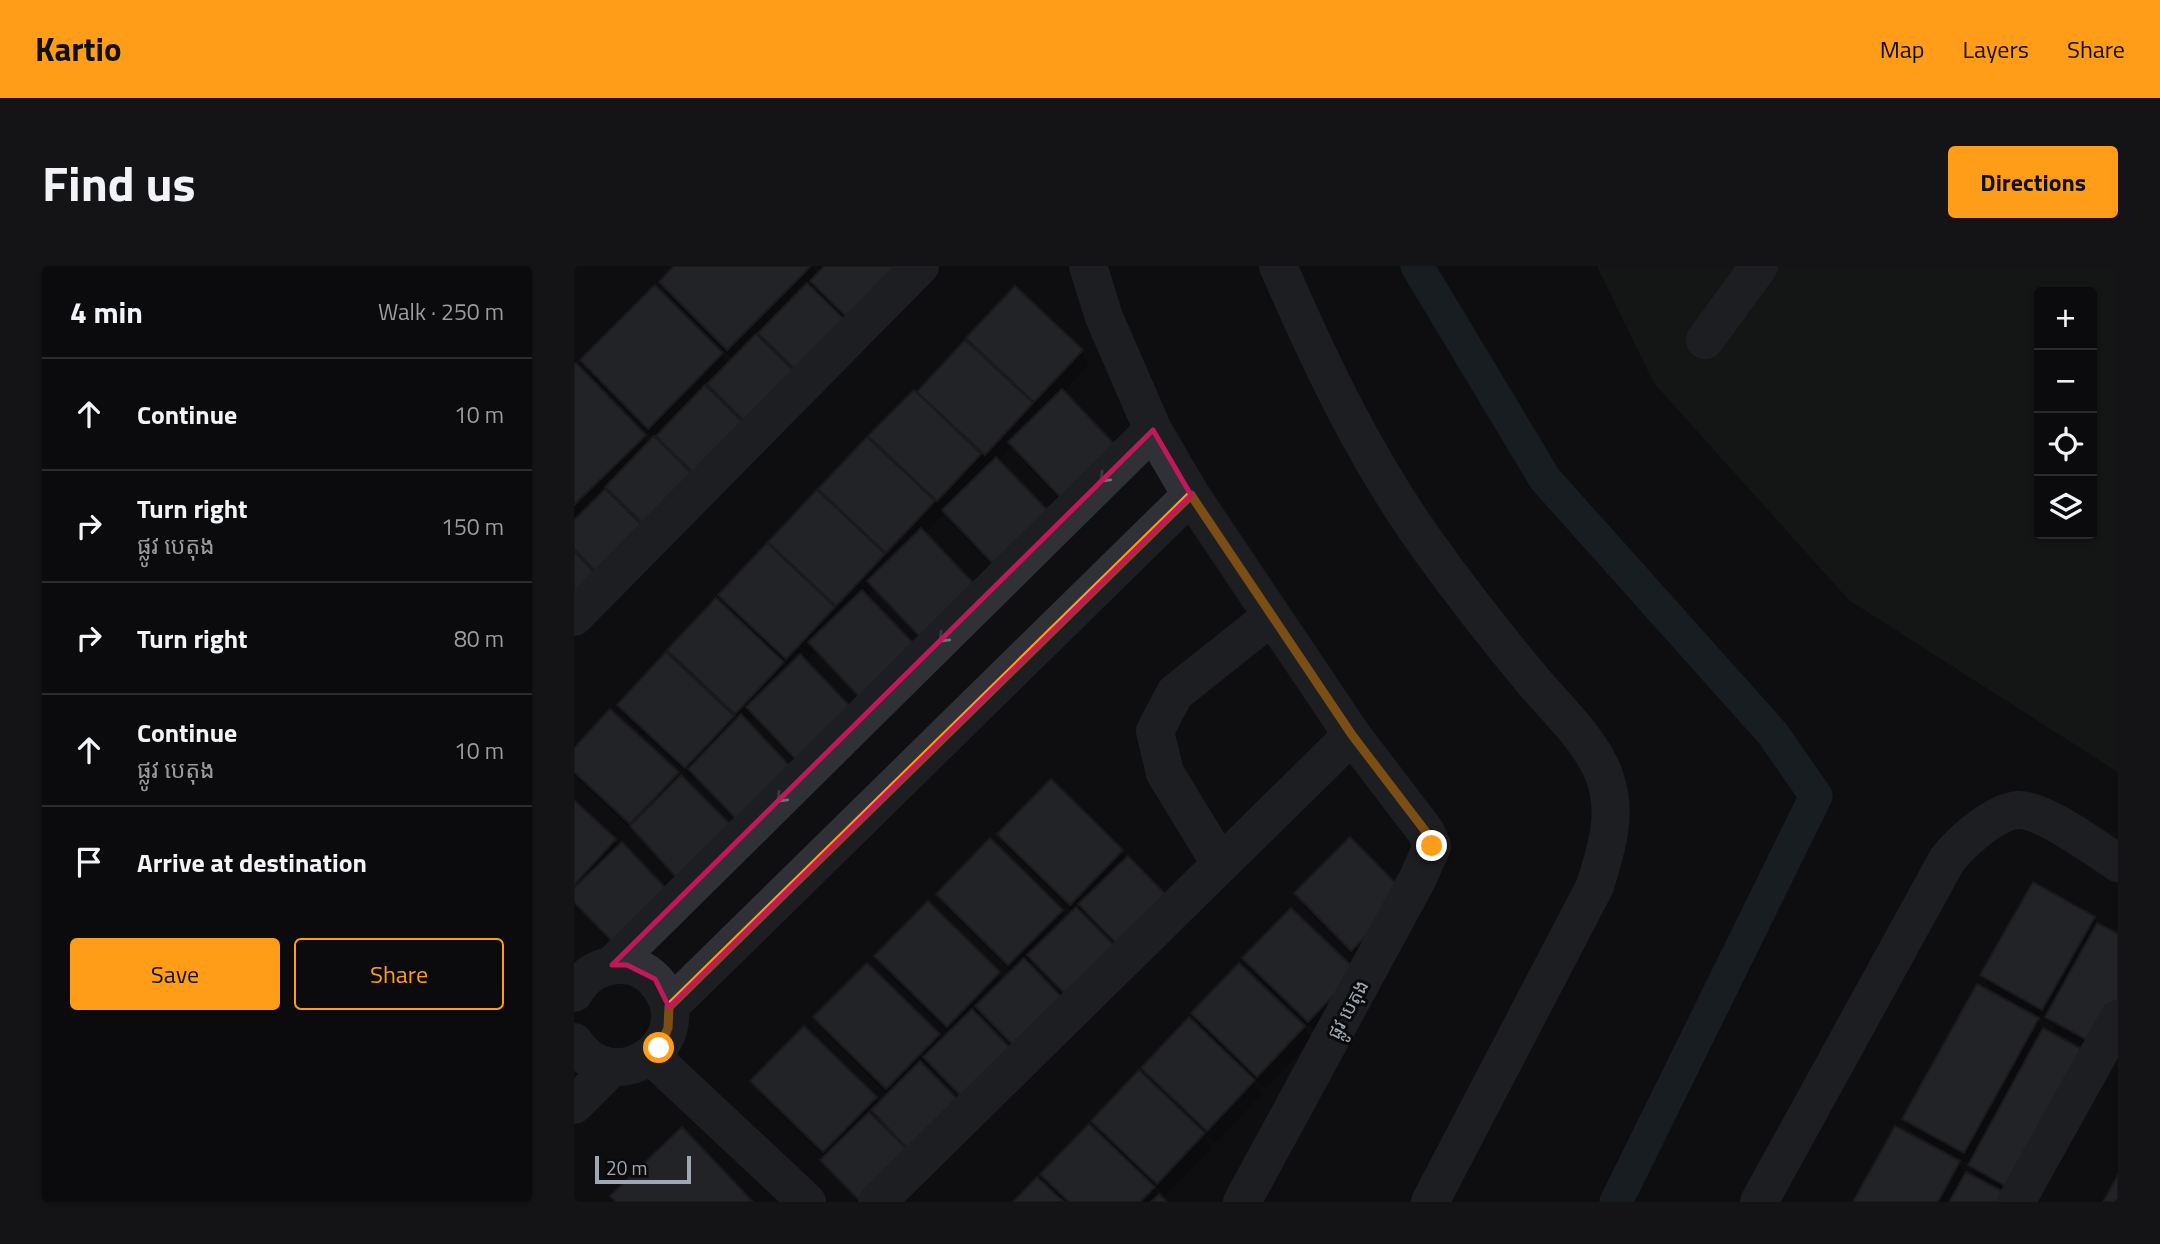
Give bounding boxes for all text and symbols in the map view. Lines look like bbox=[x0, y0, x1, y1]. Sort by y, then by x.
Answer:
text: Kartio bbox=[35, 24, 122, 74]
text: Map bbox=[1880, 31, 1925, 67]
text: Layers bbox=[1963, 31, 2029, 67]
text: Share bbox=[2067, 31, 2125, 67]
text: Find us bbox=[42, 145, 196, 220]
button: Directions bbox=[1948, 146, 2118, 218]
map controls bbox=[2034, 287, 2097, 539]
button: + bbox=[2034, 287, 2097, 350]
text: 4 min bbox=[70, 289, 143, 335]
text: Walk · 250 m bbox=[378, 294, 504, 329]
button: − bbox=[2034, 350, 2097, 413]
icon: ahead bbox=[70, 395, 108, 433]
text: Continue bbox=[137, 395, 237, 434]
text: 10 m bbox=[454, 397, 504, 432]
button: locate bbox=[2034, 413, 2097, 476]
one-way arrow bbox=[1100, 470, 1113, 483]
button: layers bbox=[2034, 476, 2097, 539]
text: Turn right bbox=[137, 489, 248, 528]
icon: right bbox=[70, 507, 108, 545]
text: 150 m bbox=[441, 509, 504, 544]
text: ផ្លូវ បេតុង bbox=[137, 528, 215, 563]
icon: right bbox=[70, 619, 108, 657]
text: Turn right bbox=[137, 619, 248, 658]
text: 80 m bbox=[454, 621, 504, 656]
one-way arrow bbox=[938, 629, 951, 642]
text: Continue bbox=[137, 713, 237, 752]
icon: ahead bbox=[70, 731, 108, 769]
text: 10 m bbox=[454, 733, 504, 768]
text: ផ្លូវ បេតុង bbox=[137, 752, 215, 787]
one-way arrow bbox=[776, 789, 789, 802]
route end bbox=[1416, 830, 1447, 861]
icon: arrive bbox=[70, 843, 108, 881]
text: Arrive at destination bbox=[137, 843, 367, 882]
button: Save bbox=[70, 938, 280, 1010]
button: Share bbox=[294, 938, 504, 1010]
street label: ផ្លូវ បេតុង bbox=[1319, 974, 1378, 1046]
route start bbox=[643, 1032, 674, 1063]
scale bar bbox=[595, 1153, 691, 1185]
text: 20 m bbox=[606, 1153, 647, 1182]

